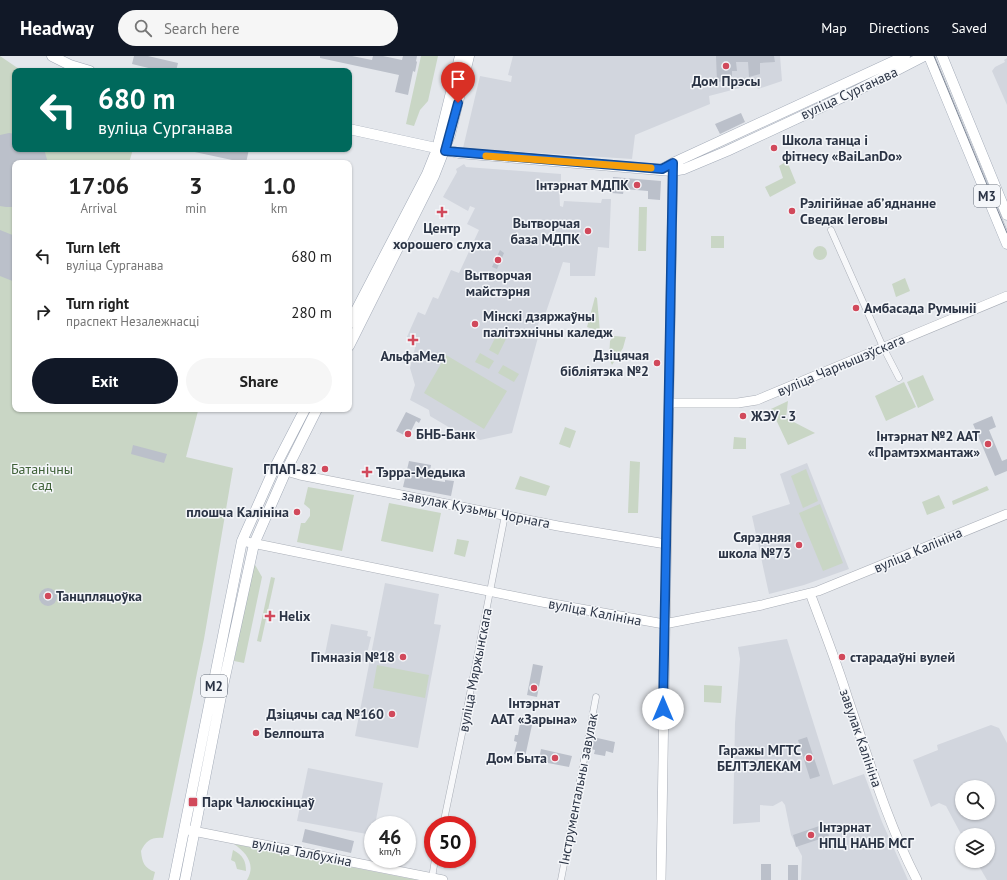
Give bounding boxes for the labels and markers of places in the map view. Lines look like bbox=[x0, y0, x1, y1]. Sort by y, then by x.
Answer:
marker: Дом Прэсы bbox=[721, 61, 731, 71]
pin bbox=[441, 62, 475, 103]
place label: Дом Прэсы bbox=[692, 72, 760, 90]
place label: Школа танца і фітнесу «BaiLanDo» bbox=[782, 131, 903, 165]
marker: Школа танца і фітнесу «BaiLanDo» bbox=[769, 143, 779, 153]
place label: Інтэрнат МДПК bbox=[536, 176, 629, 194]
marker: Інтэрнат МДПК bbox=[632, 180, 642, 190]
place label: Рэлігійнае абʼяднанне Сведак Іеговы bbox=[800, 194, 936, 228]
marker: Центр хорошего слуха bbox=[436, 206, 448, 218]
marker: Рэлігійнае абʼяднанне Сведак Іеговы bbox=[787, 206, 797, 216]
place label: Вытворчая база МДПК bbox=[511, 214, 580, 248]
place label: Центр хорошего слуха bbox=[393, 219, 491, 253]
marker: Вытворчая база МДПК bbox=[583, 226, 593, 236]
marker: Вытворчая майстэрня bbox=[493, 255, 503, 265]
place label: Вытворчая майстэрня bbox=[464, 266, 532, 300]
place label: Амбасада Румыніі bbox=[864, 299, 977, 317]
marker: Амбасада Румыніі bbox=[851, 303, 861, 313]
place label: Мінскі дзяржаўны палітэхнічны каледж bbox=[483, 307, 613, 341]
marker: Мінскі дзяржаўны палітэхнічны каледж bbox=[470, 319, 480, 329]
marker: АльфаМед bbox=[407, 334, 419, 346]
place label: Дзіцячая бібліятэка №2 bbox=[560, 346, 649, 380]
place label: АльфаМед bbox=[381, 347, 445, 365]
marker: Дзіцячая бібліятэка №2 bbox=[652, 358, 662, 368]
place label: ЖЭУ - 3 bbox=[750, 407, 796, 425]
marker: ЖЭУ - 3 bbox=[738, 411, 748, 421]
place label: БНБ-Банк bbox=[416, 425, 476, 443]
place label: Інтэрнат №2 ААТ «Прамтэхмантаж» bbox=[868, 427, 980, 461]
marker: БНБ-Банк bbox=[403, 429, 413, 439]
marker: Інтэрнат №2 ААТ «Прамтэхмантаж» bbox=[983, 439, 993, 449]
place label: ГПАП-82 bbox=[263, 460, 317, 478]
place label: Тэрра-Медыка bbox=[376, 463, 466, 481]
marker: ГПАП-82 bbox=[320, 464, 330, 474]
marker: Тэрра-Медыка bbox=[361, 466, 373, 478]
place label: плошча Калініна bbox=[186, 503, 289, 521]
marker: плошча Калініна bbox=[292, 507, 302, 517]
place label: Сярэдняя школа №73 bbox=[718, 528, 791, 562]
marker: Сярэдняя школа №73 bbox=[794, 540, 804, 550]
place label: Танцпляцоўка bbox=[56, 587, 142, 605]
marker: Танцпляцоўка bbox=[43, 591, 53, 601]
place label: Helix bbox=[279, 607, 311, 625]
marker: Helix bbox=[264, 610, 276, 622]
place label: Гімназія №18 bbox=[311, 648, 395, 666]
place label: старадаўні вулей bbox=[850, 648, 955, 666]
marker: Гімназія №18 bbox=[398, 652, 408, 662]
marker: старадаўні вулей bbox=[837, 652, 847, 662]
marker: Інтэрнат ААТ «Зарына» bbox=[529, 683, 539, 693]
place label: Інтэрнат ААТ «Зарына» bbox=[491, 694, 577, 728]
place label: Дзіцячы сад №160 bbox=[266, 705, 384, 723]
marker: Дзіцячы сад №160 bbox=[387, 709, 397, 719]
place label: Белпошта bbox=[264, 724, 325, 742]
marker: Белпошта bbox=[251, 728, 261, 738]
place label: Гаражы МГТС БЕЛТЭЛЕКАМ bbox=[717, 741, 801, 775]
place label: Дом Быта bbox=[487, 749, 547, 767]
marker: Дом Быта bbox=[550, 753, 560, 763]
marker: Гаражы МГТС БЕЛТЭЛЕКАМ bbox=[804, 753, 814, 763]
place label: Парк Чалюскінцаў bbox=[202, 793, 315, 811]
marker: Парк Чалюскінцаў bbox=[187, 796, 199, 808]
place label: Інтэрнат НПЦ НАНБ МСГ bbox=[819, 818, 914, 852]
marker: Інтэрнат НПЦ НАНБ МСГ bbox=[806, 830, 816, 840]

